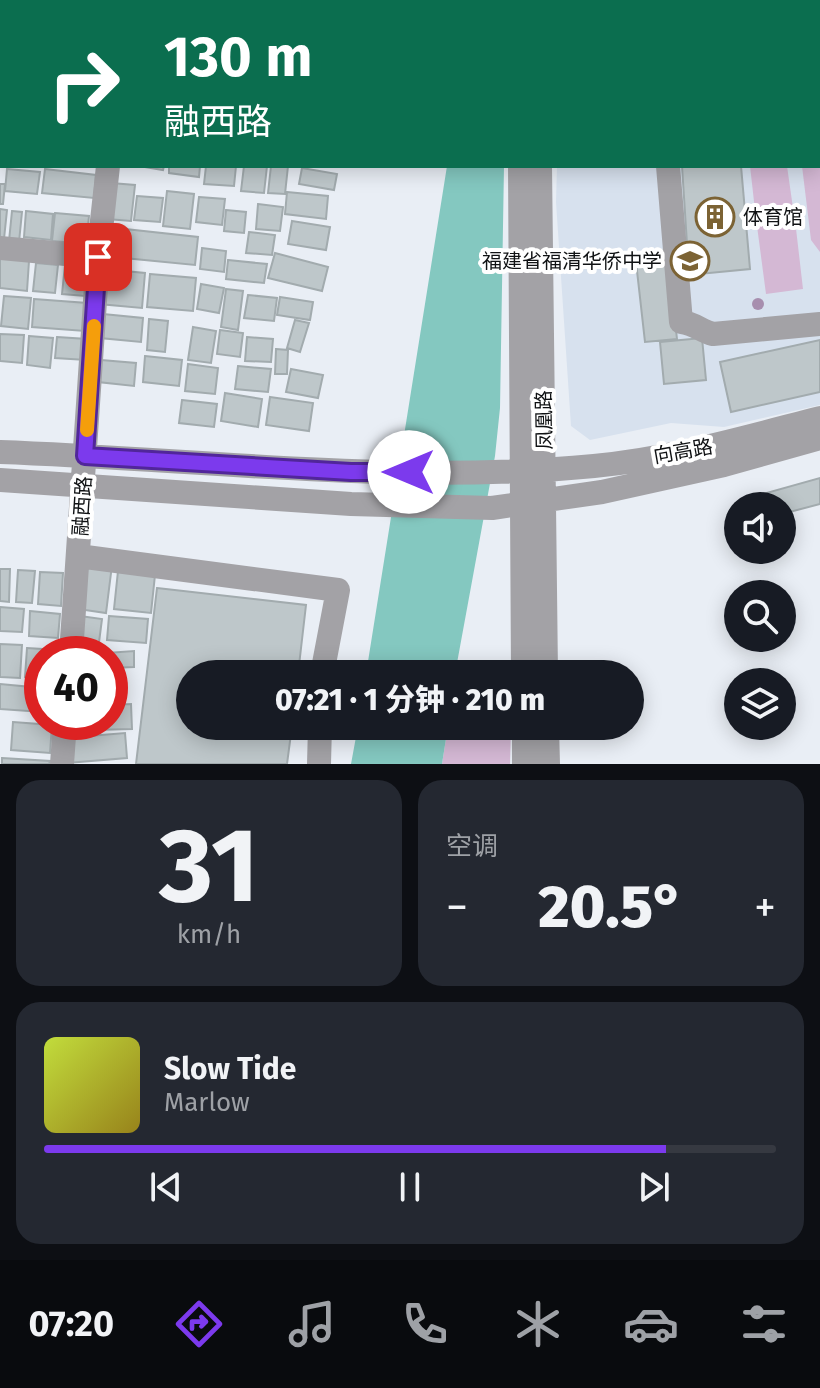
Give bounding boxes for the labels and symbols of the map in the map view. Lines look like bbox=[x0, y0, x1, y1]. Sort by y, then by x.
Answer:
building icon: 体育馆 bbox=[694, 196, 736, 238]
place label: 体育馆 bbox=[743, 205, 803, 229]
pin bbox=[64, 223, 132, 291]
school or university icon: 福建省福清华侨中学 bbox=[669, 240, 711, 282]
place label: 福建省福清华侨中学 bbox=[482, 249, 662, 273]
street label: 凤凰路 bbox=[531, 390, 557, 450]
position arrow bbox=[367, 430, 451, 514]
street label: 向高路 bbox=[651, 434, 715, 468]
street label: 融西路 bbox=[68, 475, 96, 537]
speed limit sign: 40 bbox=[24, 636, 128, 740]

